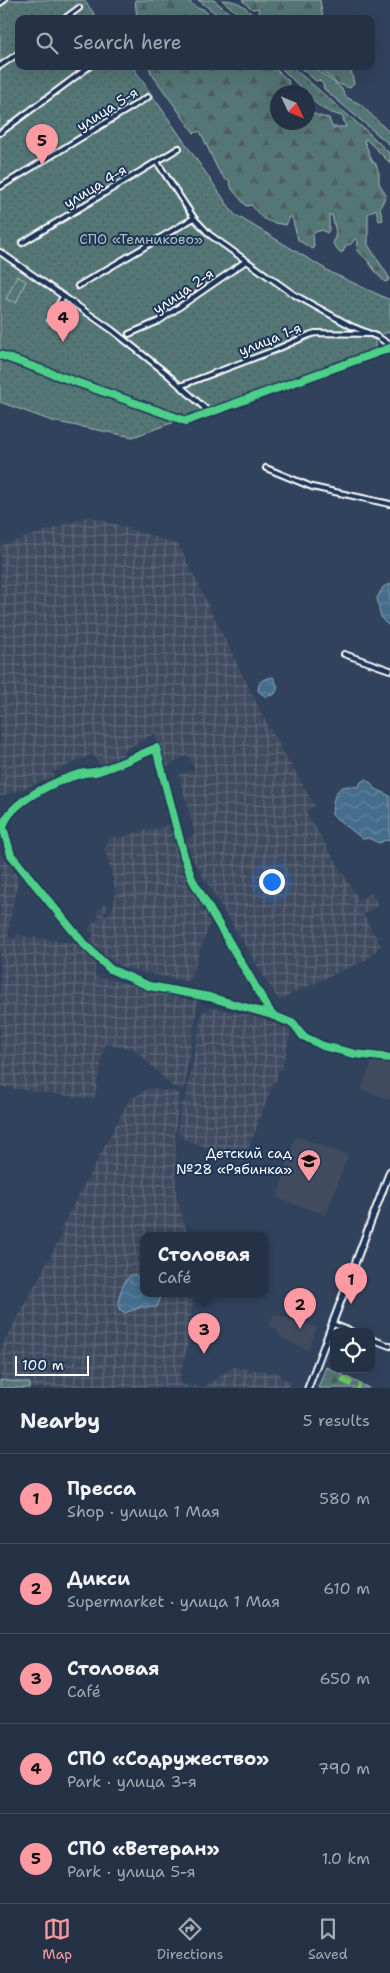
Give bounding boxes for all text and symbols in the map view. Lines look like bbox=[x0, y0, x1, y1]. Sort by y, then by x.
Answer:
search box bbox=[15, 15, 375, 70]
icon: search bbox=[33, 29, 61, 57]
text: Search here bbox=[73, 30, 182, 55]
street label: улица 5-я bbox=[73, 83, 141, 135]
north arrow bbox=[270, 85, 315, 130]
pin: 5 bbox=[26, 124, 58, 165]
street label: улица 4-я bbox=[60, 160, 130, 212]
park label: СПО «Темниково» bbox=[79, 230, 203, 248]
street label: улица 2-я bbox=[149, 264, 217, 318]
pin: 4 bbox=[47, 301, 79, 342]
street label: улица 1-я bbox=[236, 318, 304, 360]
your location bbox=[259, 869, 285, 895]
place label: Детский сад №28 «Рябинка» bbox=[176, 1144, 292, 1178]
school or university icon: Детский сад №28 «Рябинка» bbox=[296, 1148, 322, 1182]
popup bbox=[140, 1232, 268, 1297]
text: Столовая bbox=[158, 1242, 250, 1267]
pin: 1 bbox=[335, 1263, 367, 1304]
text: Café bbox=[158, 1267, 191, 1288]
pin: 2 bbox=[284, 1288, 316, 1329]
pin: 3 bbox=[188, 1313, 220, 1354]
map controls bbox=[330, 1328, 375, 1373]
button: locate bbox=[330, 1328, 375, 1373]
scale bar bbox=[15, 1353, 89, 1376]
text: 100 m bbox=[22, 1356, 64, 1374]
text: Nearby bbox=[20, 1407, 100, 1435]
text: 5 results bbox=[303, 1410, 370, 1431]
text: Пресса bbox=[67, 1476, 136, 1501]
text: 1 bbox=[32, 1488, 40, 1509]
text: 580 m bbox=[319, 1488, 370, 1509]
text: Shop · улица 1 Мая bbox=[67, 1501, 220, 1522]
text: Дикси bbox=[67, 1566, 130, 1591]
text: 2 bbox=[30, 1578, 42, 1599]
text: 610 m bbox=[323, 1578, 370, 1599]
text: Supermarket · улица 1 Мая bbox=[67, 1591, 280, 1612]
text: Столовая bbox=[67, 1656, 159, 1681]
text: 3 bbox=[30, 1668, 42, 1689]
text: 650 m bbox=[319, 1668, 370, 1689]
text: Café bbox=[67, 1681, 101, 1702]
text: СПО «Содружество» bbox=[67, 1746, 269, 1771]
text: 4 bbox=[30, 1758, 42, 1779]
text: 790 m bbox=[318, 1758, 370, 1779]
text: Park · улица 3-я bbox=[67, 1771, 197, 1792]
text: СПО «Ветеран» bbox=[67, 1836, 220, 1861]
text: 5 bbox=[31, 1848, 41, 1869]
text: 1.0 km bbox=[322, 1848, 370, 1869]
text: Park · улица 5-я bbox=[67, 1861, 196, 1882]
tab: Map bbox=[42, 1915, 72, 1963]
tab: Directions bbox=[157, 1915, 224, 1963]
tab: Saved bbox=[308, 1915, 348, 1963]

